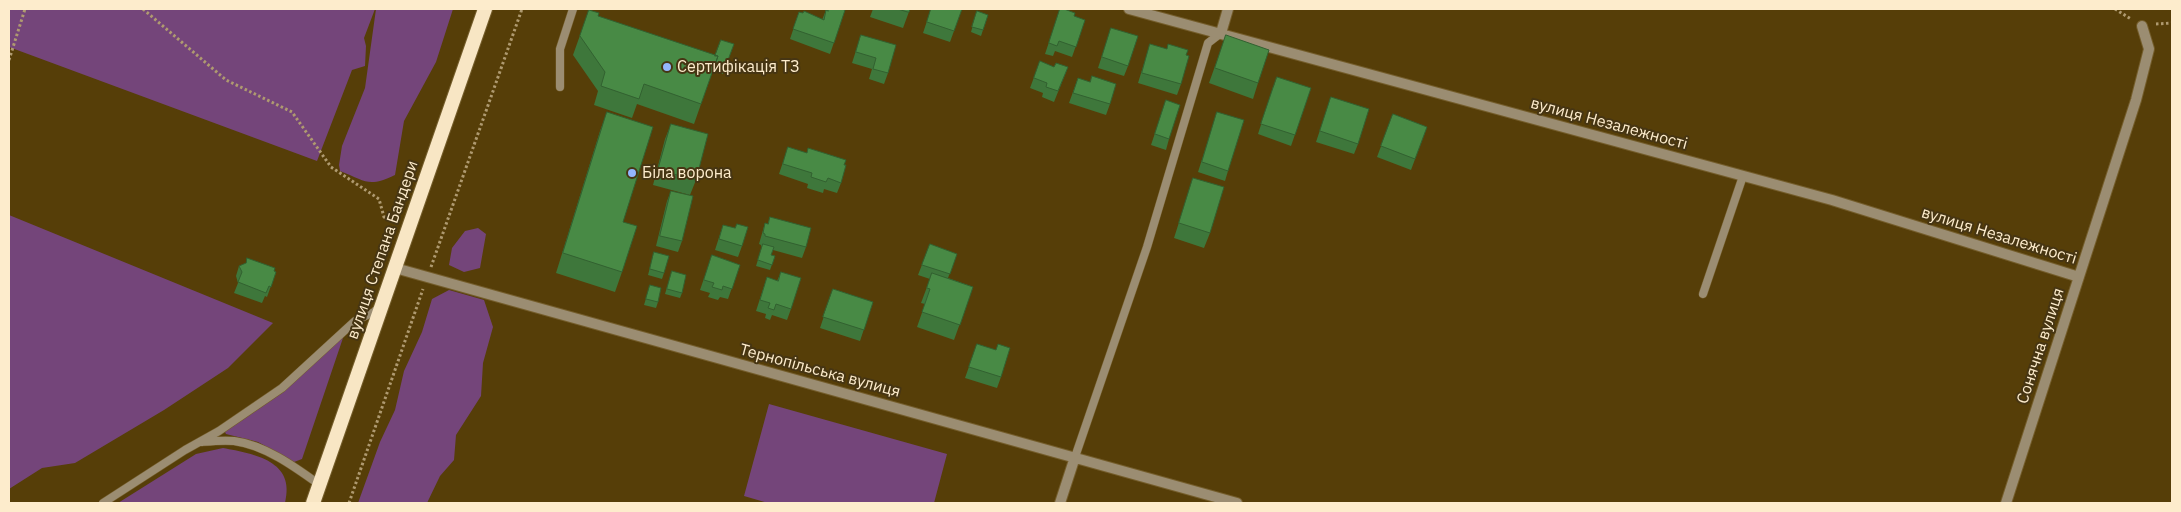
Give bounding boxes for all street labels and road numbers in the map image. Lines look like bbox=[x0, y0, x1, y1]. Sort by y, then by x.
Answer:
street label: вулиця Незалежності bbox=[1528, 94, 1690, 154]
street label: вулиця Степана Бандери bbox=[343, 158, 423, 342]
street label: вулиця Незалежності bbox=[1919, 203, 2079, 269]
street label: Сонячна вулиця bbox=[2013, 286, 2069, 406]
street label: Тернопільська вулиця bbox=[738, 340, 902, 402]

